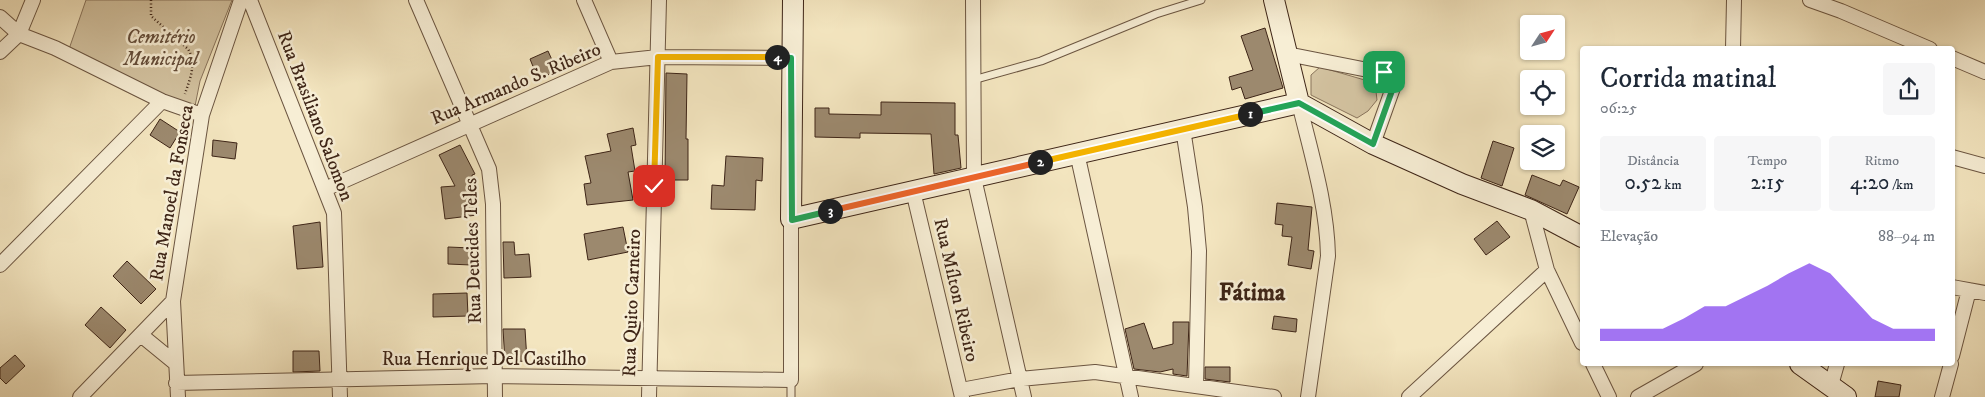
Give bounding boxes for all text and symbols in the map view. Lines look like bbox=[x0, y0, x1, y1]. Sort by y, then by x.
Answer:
north arrow bbox=[1520, 15, 1565, 60]
map controls bbox=[1520, 15, 1565, 170]
park label: Cemitério Municipal bbox=[122, 26, 200, 72]
street label: Rua Brasiliano Salomon bbox=[272, 28, 358, 204]
street label: Rua Armando S. Ribeiro bbox=[428, 38, 604, 130]
pin: 4 bbox=[764, 44, 790, 70]
text: 4 bbox=[773, 48, 782, 66]
pin bbox=[1363, 51, 1405, 93]
icon: arrive bbox=[1370, 58, 1398, 86]
text: Corrida matinal bbox=[1600, 61, 1776, 96]
button: share bbox=[1883, 63, 1935, 115]
button: locate bbox=[1520, 70, 1565, 115]
text: 06:25 bbox=[1600, 98, 1637, 118]
pin: 1 bbox=[1238, 102, 1262, 126]
street label: Rua Manoel da Fonseca bbox=[145, 103, 199, 283]
text: 1 bbox=[1248, 105, 1253, 123]
button: layers bbox=[1520, 125, 1565, 170]
pin: 2 bbox=[1028, 150, 1052, 174]
text: Distância bbox=[1627, 152, 1679, 170]
text: Tempo bbox=[1748, 152, 1787, 170]
text: Ritmo bbox=[1865, 152, 1899, 170]
text: 2 bbox=[1037, 153, 1044, 171]
pin bbox=[633, 165, 675, 207]
text: 0.52 bbox=[1625, 170, 1661, 196]
text: 2:15 bbox=[1751, 170, 1784, 196]
text: 4:20 bbox=[1850, 170, 1889, 196]
icon: check bbox=[640, 172, 668, 200]
text: km bbox=[1661, 176, 1682, 194]
text: /km bbox=[1889, 176, 1914, 194]
street label: Rua Deucides Teles bbox=[459, 178, 487, 324]
pin: 3 bbox=[818, 198, 842, 224]
text: 3 bbox=[828, 202, 833, 220]
street label: Rua Mílton Ribeiro bbox=[928, 216, 984, 364]
text: Elevação bbox=[1600, 226, 1658, 246]
text: 88–94 m bbox=[1878, 226, 1935, 246]
street label: Rua Quito Carneiro bbox=[618, 229, 646, 377]
district label: Fátima bbox=[1219, 278, 1286, 308]
street label: Rua Henrique Del Castilho bbox=[382, 348, 586, 372]

